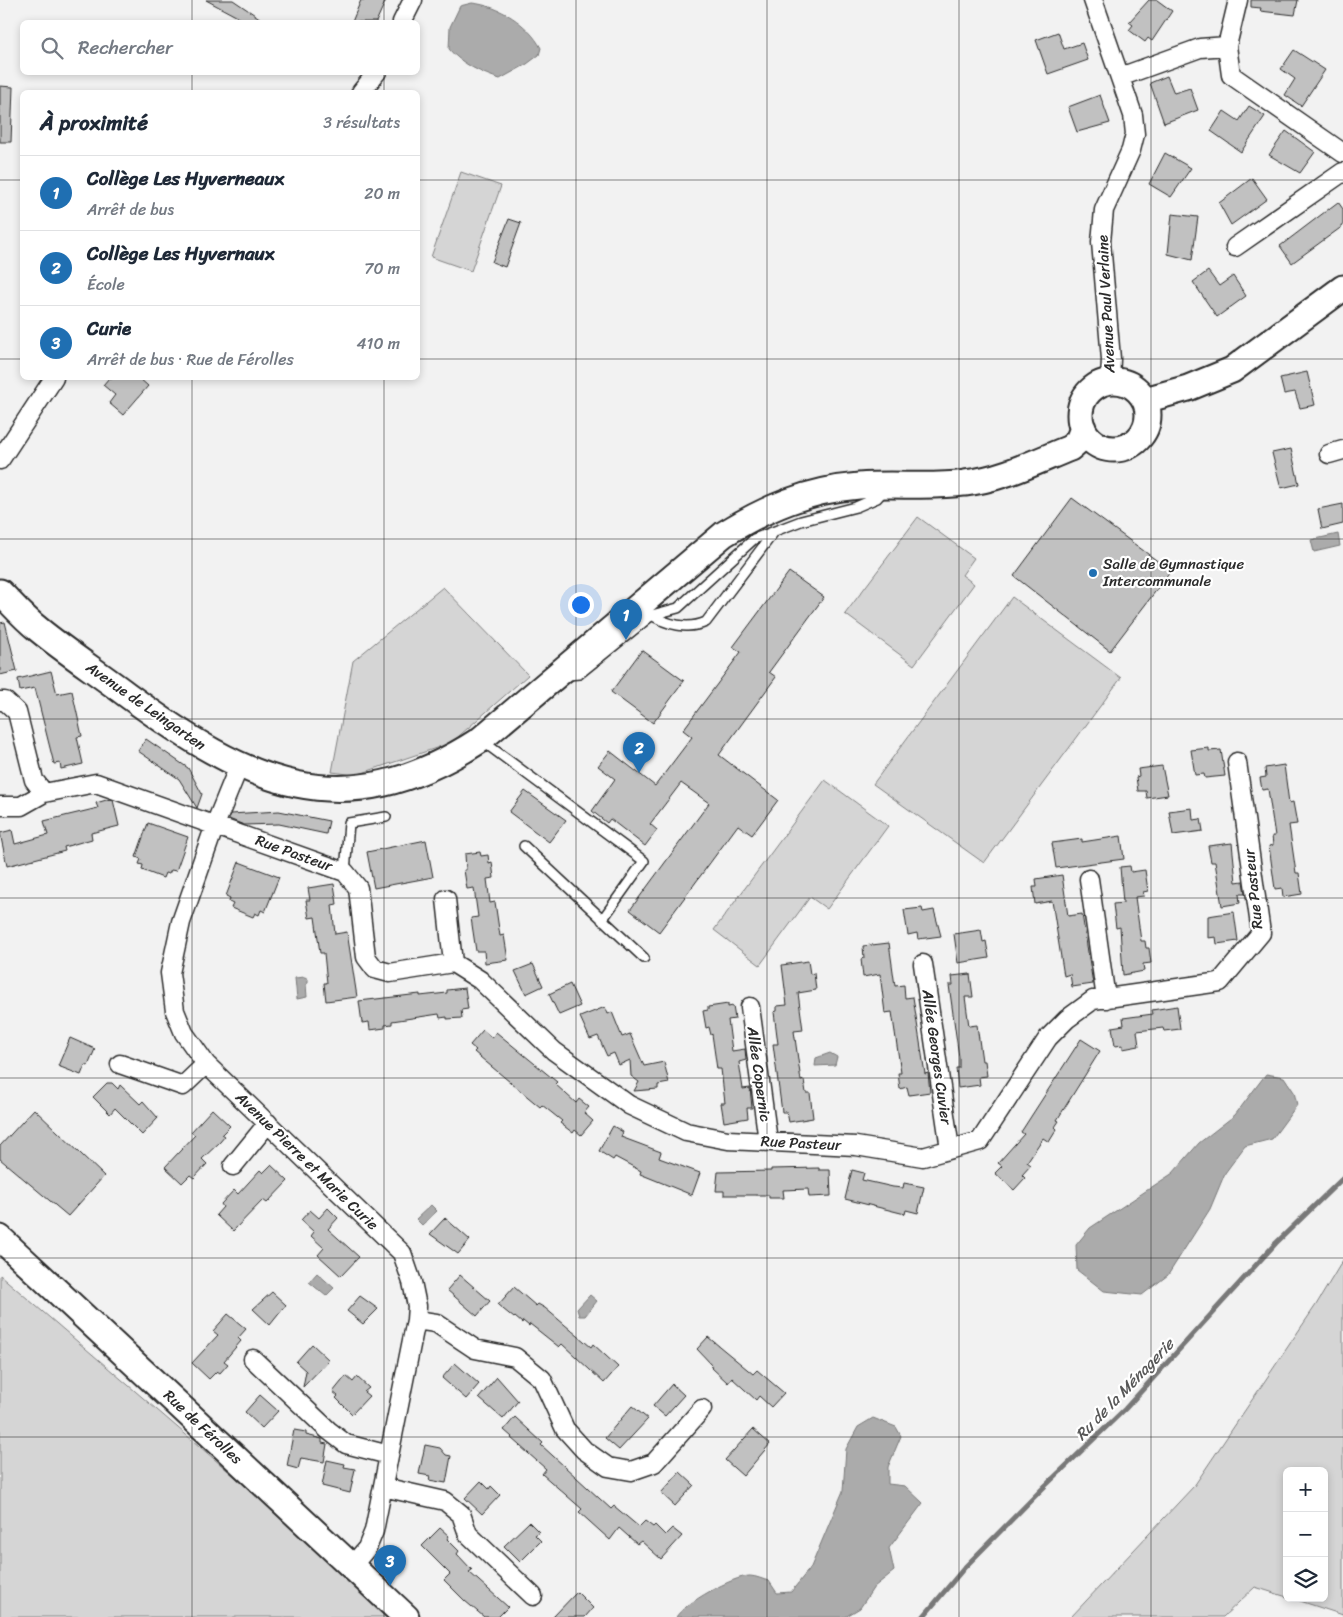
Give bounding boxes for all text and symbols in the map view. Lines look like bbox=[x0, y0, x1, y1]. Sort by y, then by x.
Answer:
search box bbox=[20, 20, 420, 75]
text: Rechercher bbox=[78, 31, 173, 64]
icon: search bbox=[38, 34, 66, 62]
text: À proximité bbox=[40, 104, 148, 142]
text: 3 résultats bbox=[323, 108, 400, 137]
text: Collège Les Hyverneaux bbox=[87, 162, 284, 195]
text: 1 bbox=[53, 179, 59, 208]
text: 20 m bbox=[364, 179, 400, 208]
text: Arrêt de bus bbox=[87, 195, 174, 224]
street label: Avenue Paul Verlaine bbox=[1089, 234, 1123, 375]
text: Collège Les Hyvernaux bbox=[87, 237, 274, 270]
text: 2 bbox=[51, 254, 61, 283]
text: 70 m bbox=[364, 254, 400, 283]
text: École bbox=[87, 270, 125, 299]
text: Curie bbox=[87, 312, 131, 345]
text: 3 bbox=[52, 329, 60, 358]
text: 410 m bbox=[357, 329, 400, 358]
text: Arrêt de bus · Rue de Férolles bbox=[87, 345, 294, 374]
place label: Salle de Gymnastique Intercommunale bbox=[1102, 551, 1244, 594]
marker: Salle de Gymnastique Intercommunale bbox=[1087, 567, 1099, 579]
your location bbox=[568, 592, 594, 618]
pin: 1 bbox=[610, 599, 642, 640]
street label: Avenue de Leingarten bbox=[80, 654, 212, 757]
pin: 2 bbox=[623, 732, 655, 773]
street label: Rue Pasteur bbox=[252, 827, 337, 879]
street label: Rue Pasteur bbox=[1236, 847, 1270, 930]
street label: Allée Georges Cuvier bbox=[915, 987, 959, 1127]
street label: Allée Copernic bbox=[739, 1024, 779, 1124]
street label: Avenue Pierre et Marie Curie bbox=[229, 1085, 385, 1237]
street label: Rue Pasteur bbox=[760, 1128, 843, 1158]
water label: Ru de la Ménagerie bbox=[1068, 1330, 1182, 1447]
street label: Rue de Férolles bbox=[157, 1383, 249, 1471]
map controls bbox=[1283, 1467, 1328, 1602]
button: + bbox=[1283, 1467, 1328, 1512]
button: − bbox=[1283, 1512, 1328, 1557]
pin: 3 bbox=[374, 1545, 406, 1586]
button: layers bbox=[1283, 1557, 1328, 1602]

